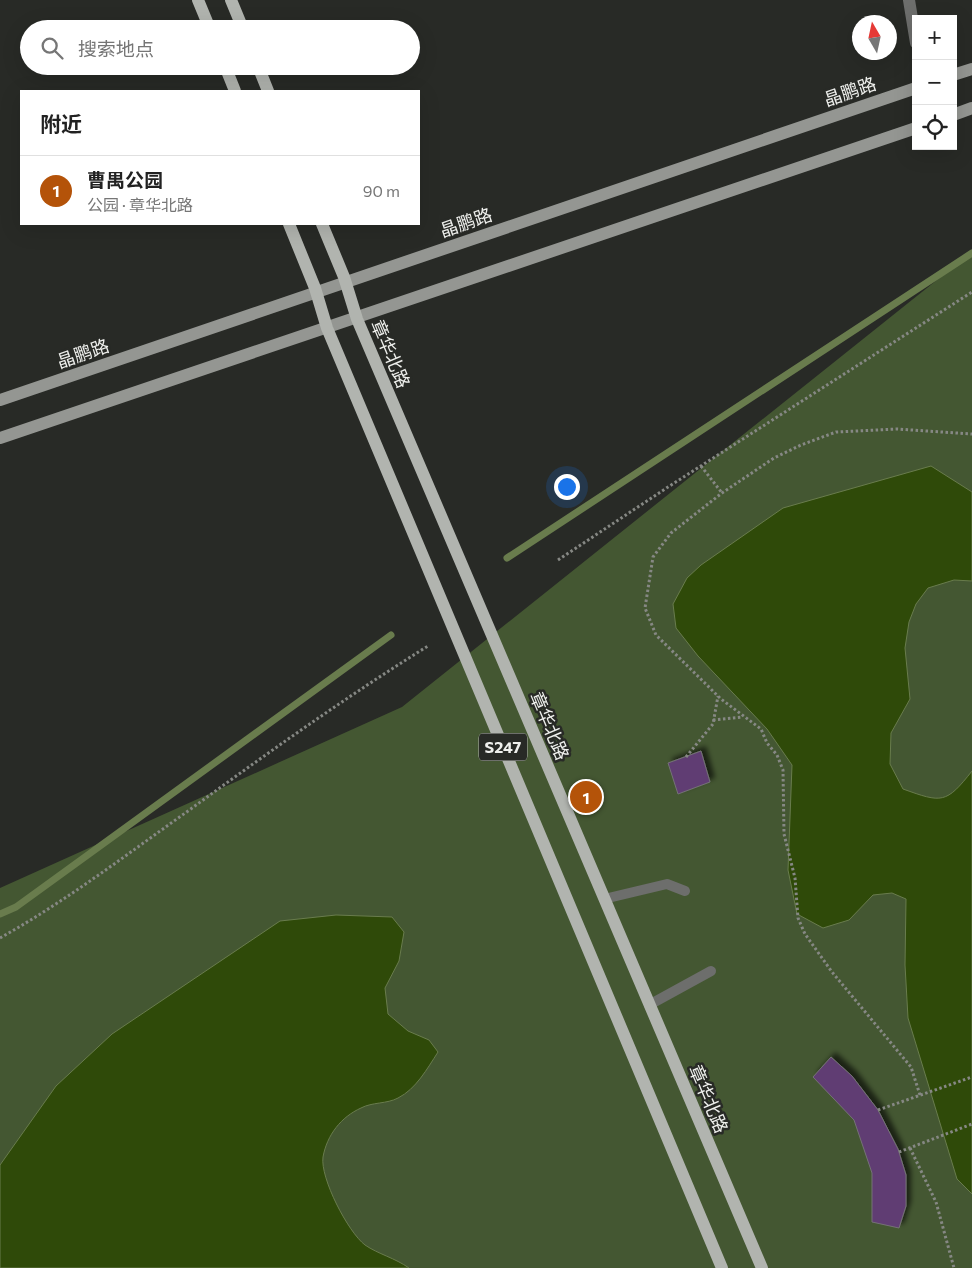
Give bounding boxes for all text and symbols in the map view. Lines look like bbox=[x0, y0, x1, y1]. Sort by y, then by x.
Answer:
north arrow bbox=[852, 15, 897, 60]
map controls bbox=[912, 15, 957, 150]
button: + bbox=[912, 15, 957, 60]
search box bbox=[20, 20, 420, 75]
icon: search bbox=[38, 34, 66, 62]
text: 搜索地点 bbox=[78, 37, 154, 60]
button: − bbox=[912, 60, 957, 105]
street label: 晶鹏路 bbox=[821, 72, 879, 110]
button: locate bbox=[912, 105, 957, 150]
text: 附近 bbox=[40, 111, 82, 136]
text: 曹禺公园 bbox=[87, 168, 163, 191]
text: 1 bbox=[52, 181, 60, 200]
text: 90 m bbox=[363, 181, 400, 200]
text: 公园 · 章华北路 bbox=[87, 195, 193, 214]
street label: 晶鹏路 bbox=[437, 203, 495, 241]
street label: 章华北路 bbox=[367, 316, 415, 391]
street label: 晶鹏路 bbox=[54, 334, 112, 372]
your location bbox=[554, 474, 580, 500]
street label: 章华北路 bbox=[526, 688, 574, 763]
road number: S247 bbox=[479, 734, 527, 760]
pin: 1 bbox=[570, 778, 602, 816]
street label: 章华北路 bbox=[685, 1061, 733, 1136]

